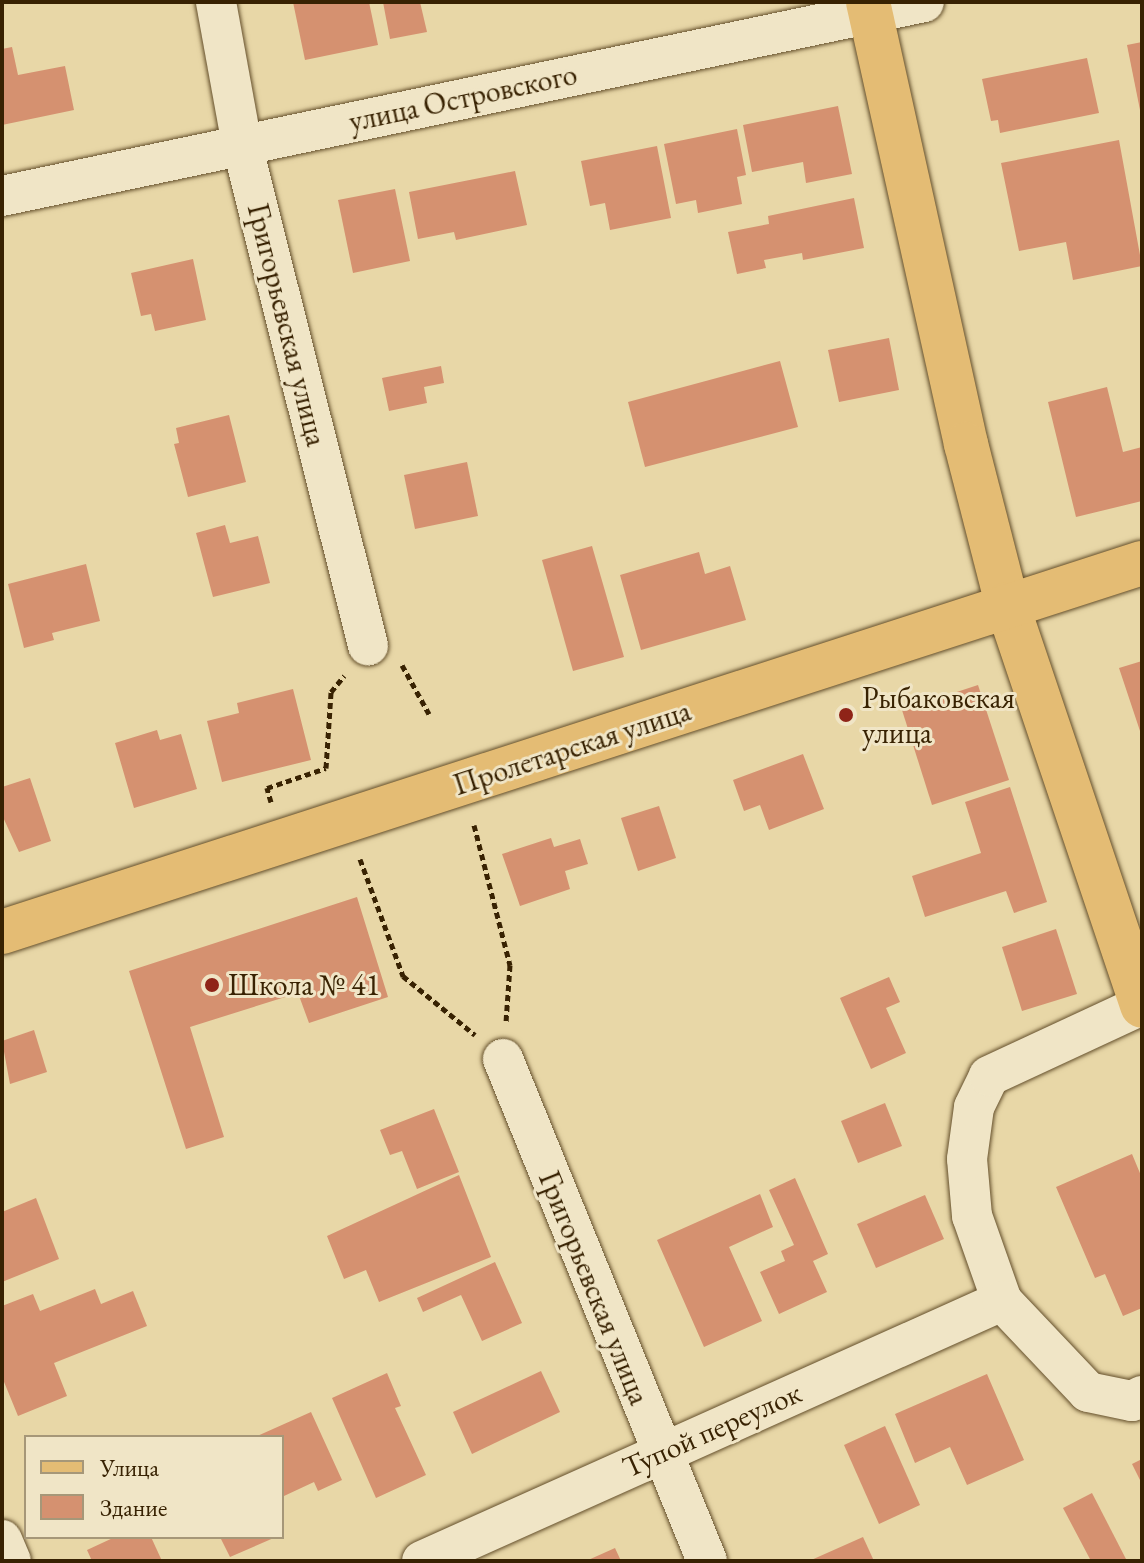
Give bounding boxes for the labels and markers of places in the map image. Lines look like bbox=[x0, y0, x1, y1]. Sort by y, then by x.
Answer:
place label: Рыбаковская улица bbox=[862, 680, 1015, 750]
marker: Рыбаковская улица bbox=[837, 706, 855, 724]
place label: Школа № 41 bbox=[228, 967, 380, 1003]
marker: Школа № 41 bbox=[203, 976, 221, 994]

